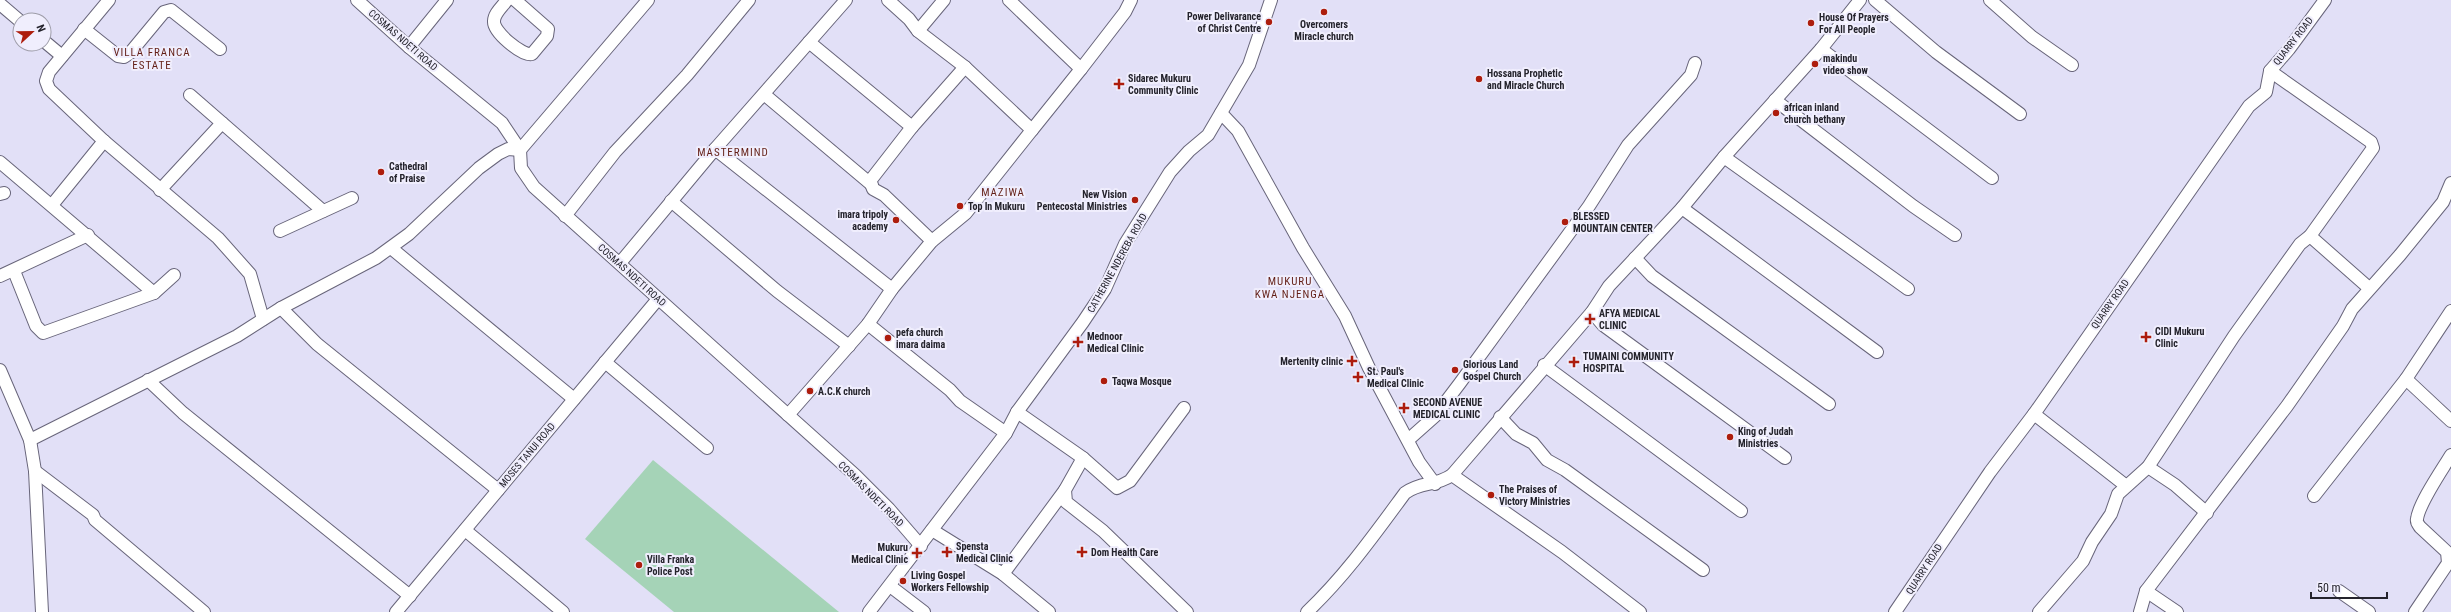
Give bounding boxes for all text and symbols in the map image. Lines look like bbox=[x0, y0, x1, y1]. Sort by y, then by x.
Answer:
street label: COSMAS NDETI ROAD bbox=[366, 7, 440, 73]
marker: Overcomers Miracle church bbox=[1319, 7, 1329, 17]
place label: Power Delivarance of Christ Centre bbox=[1187, 11, 1261, 34]
north arrow bbox=[12, 12, 52, 52]
place label: House Of Prayers For All People bbox=[1819, 12, 1889, 35]
street label: QUARRY ROAD bbox=[2271, 15, 2315, 67]
marker: Power Delivarance of Christ Centre bbox=[1264, 17, 1274, 27]
marker: House Of Prayers For All People bbox=[1806, 18, 1816, 28]
place label: Overcomers Miracle church bbox=[1294, 19, 1354, 42]
text: N bbox=[34, 23, 48, 34]
district label: VILLA FRANCA ESTATE bbox=[113, 46, 191, 72]
place label: makindu video show bbox=[1823, 53, 1868, 76]
marker: makindu video show bbox=[1810, 59, 1820, 69]
place label: Hossana Prophetic and Miracle Church bbox=[1487, 68, 1564, 91]
place label: Sidarec Mukuru Community Clinic bbox=[1128, 73, 1199, 96]
marker: Hossana Prophetic and Miracle Church bbox=[1474, 74, 1484, 84]
marker: Sidarec Mukuru Community Clinic bbox=[1113, 78, 1125, 90]
place label: african inland church bethany bbox=[1784, 102, 1846, 125]
marker: african inland church bethany bbox=[1771, 108, 1781, 118]
district label: MASTERMIND bbox=[697, 146, 769, 159]
place label: Cathedral of Praise bbox=[389, 161, 428, 184]
marker: Cathedral of Praise bbox=[376, 167, 386, 177]
district label: MAZIWA bbox=[981, 186, 1025, 199]
place label: New Vision Pentecostal Ministries bbox=[1037, 189, 1127, 212]
marker: New Vision Pentecostal Ministries bbox=[1130, 195, 1140, 205]
marker: Top In Mukuru bbox=[955, 201, 965, 211]
place label: Top In Mukuru bbox=[968, 201, 1025, 212]
place label: imara tripoly academy bbox=[837, 209, 889, 232]
street label: CATHERINE NDEREBA ROAD bbox=[1085, 211, 1149, 315]
place label: BLESSED MOUNTAIN CENTER bbox=[1573, 211, 1653, 234]
marker: imara tripoly academy bbox=[891, 215, 901, 225]
marker: BLESSED MOUNTAIN CENTER bbox=[1560, 217, 1570, 227]
street label: COSMAS NDETI ROAD bbox=[596, 242, 668, 309]
district label: MUKURU KWA NJENGA bbox=[1255, 275, 1325, 301]
street label: QUARRY ROAD bbox=[2089, 277, 2131, 331]
place label: AFYA MEDICAL CLINIC bbox=[1599, 308, 1660, 331]
marker: AFYA MEDICAL CLINIC bbox=[1584, 313, 1596, 325]
place label: CIDI Mukuru Clinic bbox=[2155, 326, 2205, 349]
place label: pefa church imara daima bbox=[896, 327, 945, 350]
place label: Mednoor Medical Clinic bbox=[1087, 331, 1144, 354]
marker: CIDI Mukuru Clinic bbox=[2140, 331, 2152, 343]
marker: pefa church imara daima bbox=[883, 333, 893, 343]
marker: Mednoor Medical Clinic bbox=[1072, 336, 1084, 348]
place label: TUMAINI COMMUNITY HOSPITAL bbox=[1583, 351, 1674, 374]
marker: Mertenity clinic bbox=[1346, 355, 1358, 367]
place label: Mertenity clinic bbox=[1280, 356, 1343, 367]
marker: TUMAINI COMMUNITY HOSPITAL bbox=[1568, 356, 1580, 368]
place label: Glorious Land Gospel Church bbox=[1463, 359, 1521, 382]
marker: Glorious Land Gospel Church bbox=[1450, 365, 1460, 375]
place label: St. Paul's Medical Clinic bbox=[1367, 366, 1424, 389]
marker: St. Paul's Medical Clinic bbox=[1352, 371, 1364, 383]
marker: Taqwa Mosque bbox=[1099, 376, 1109, 386]
place label: Taqwa Mosque bbox=[1112, 376, 1172, 387]
marker: A.C.K church bbox=[805, 386, 815, 396]
place label: A.C.K church bbox=[818, 386, 871, 397]
place label: SECOND AVENUE MEDICAL CLINIC bbox=[1413, 397, 1482, 420]
marker: SECOND AVENUE MEDICAL CLINIC bbox=[1398, 402, 1410, 414]
street label: MOSES TANUI ROAD bbox=[497, 420, 557, 490]
place label: King of Judah Ministries bbox=[1738, 426, 1793, 449]
marker: King of Judah Ministries bbox=[1725, 432, 1735, 442]
street label: COSMAS NDETI ROAD bbox=[836, 459, 906, 529]
place label: The Praises of Victory Ministries bbox=[1499, 484, 1571, 507]
marker: The Praises of Victory Ministries bbox=[1486, 490, 1496, 500]
place label: Spensta Medical Clinic bbox=[956, 541, 1013, 564]
street label: QUARRY ROAD bbox=[1904, 541, 1945, 596]
place label: Mukuru Medical Clinic bbox=[851, 542, 908, 565]
marker: Spensta Medical Clinic bbox=[941, 546, 953, 558]
marker: Dom Health Care bbox=[1076, 546, 1088, 558]
marker: Mukuru Medical Clinic bbox=[911, 547, 923, 559]
place label: Dom Health Care bbox=[1091, 547, 1158, 558]
place label: Villa Franka Police Post bbox=[647, 554, 695, 577]
marker: Villa Franka Police Post bbox=[634, 560, 644, 570]
place label: Living Gospel Workers Fellowship bbox=[911, 570, 989, 593]
scale bar bbox=[2311, 574, 2387, 600]
marker: Living Gospel Workers Fellowship bbox=[898, 576, 908, 586]
text: 50 m bbox=[2317, 581, 2341, 595]

